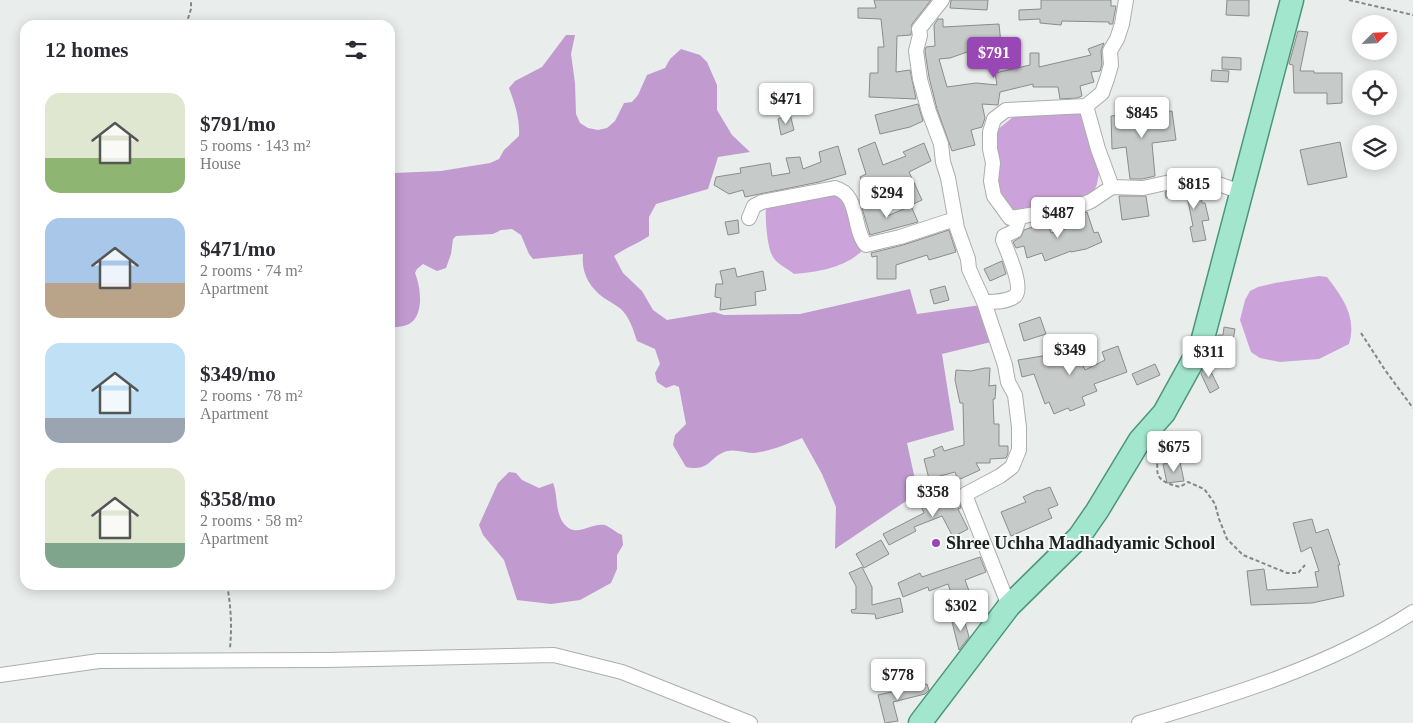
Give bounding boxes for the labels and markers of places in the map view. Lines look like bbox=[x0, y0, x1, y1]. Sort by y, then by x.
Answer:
pin: $791 bbox=[964, 36, 1024, 79]
pin: $471 bbox=[756, 82, 816, 125]
pin: $845 bbox=[1112, 96, 1172, 139]
pin: $815 bbox=[1164, 168, 1224, 210]
pin: $294 bbox=[857, 176, 917, 219]
pin: $487 bbox=[1028, 196, 1088, 239]
pin: $349 bbox=[1040, 334, 1100, 376]
pin: $311 bbox=[1179, 336, 1239, 378]
pin: $675 bbox=[1144, 430, 1204, 473]
pin: $358 bbox=[903, 476, 963, 518]
place label: Shree Uchha Madhadyamic School bbox=[946, 533, 1215, 553]
marker: Shree Uchha Madhadyamic School bbox=[930, 537, 942, 549]
pin: $302 bbox=[931, 590, 991, 632]
pin: $778 bbox=[868, 658, 928, 701]

